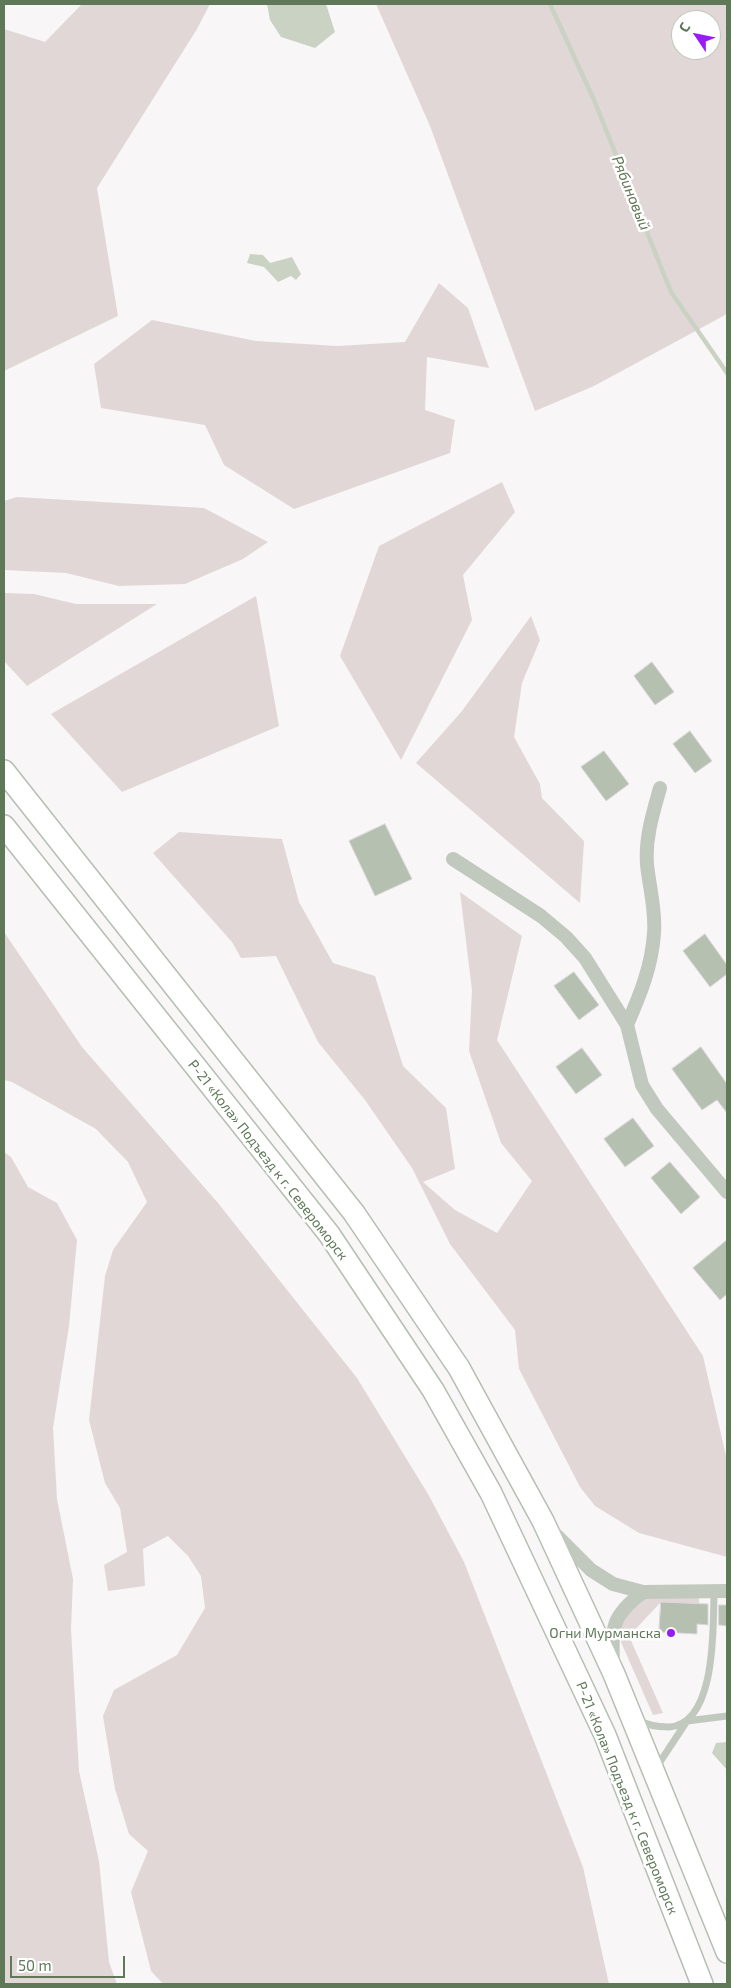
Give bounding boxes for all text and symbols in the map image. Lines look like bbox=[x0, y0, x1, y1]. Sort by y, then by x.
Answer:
north arrow bbox=[671, 10, 721, 60]
text: С bbox=[675, 19, 693, 35]
water label: Рябиновый bbox=[608, 153, 654, 233]
street label: Р-21 «Кола» Подъезд к г. Североморск bbox=[185, 1056, 351, 1264]
place label: Огни Мурманска bbox=[549, 1625, 661, 1641]
marker: Огни Мурманска bbox=[665, 1627, 677, 1639]
street label: Р-21 «Кола» Подъезд к г. Североморск bbox=[572, 1679, 682, 1917]
scale bar bbox=[12, 1946, 128, 1978]
text: 50 m bbox=[18, 1956, 52, 1974]

